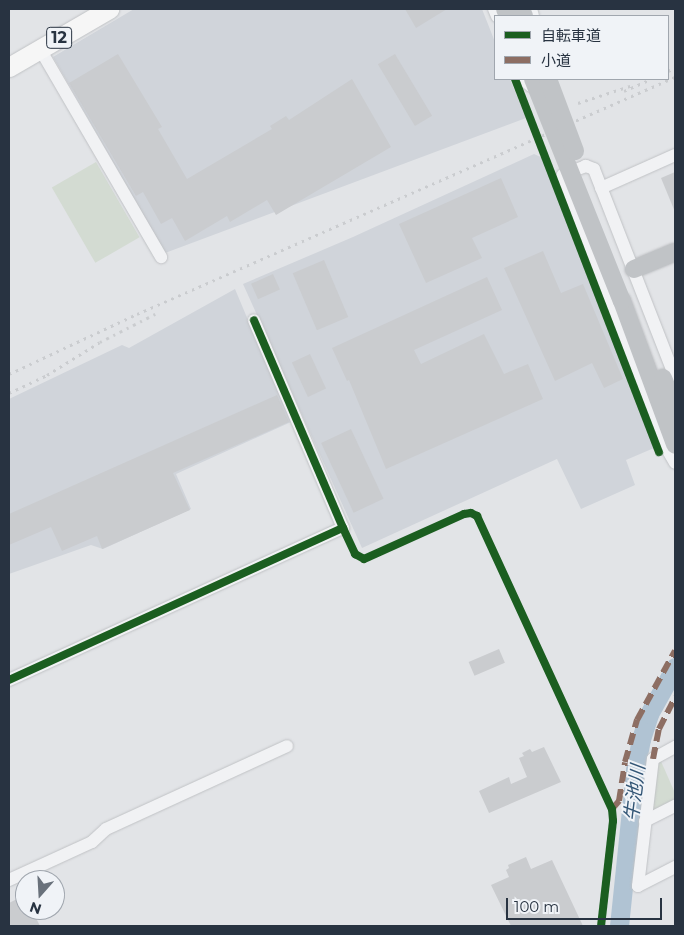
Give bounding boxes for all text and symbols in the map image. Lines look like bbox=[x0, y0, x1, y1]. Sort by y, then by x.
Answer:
legend bbox=[494, 15, 669, 80]
road number: 12 bbox=[45, 24, 73, 52]
text: 自転車道 bbox=[541, 26, 601, 45]
text: 小道 bbox=[541, 51, 571, 70]
water label: 牛池川 bbox=[620, 763, 650, 823]
north arrow bbox=[15, 870, 65, 920]
scale bar bbox=[509, 888, 665, 920]
text: 100 m bbox=[514, 897, 559, 916]
text: N bbox=[27, 898, 44, 919]

